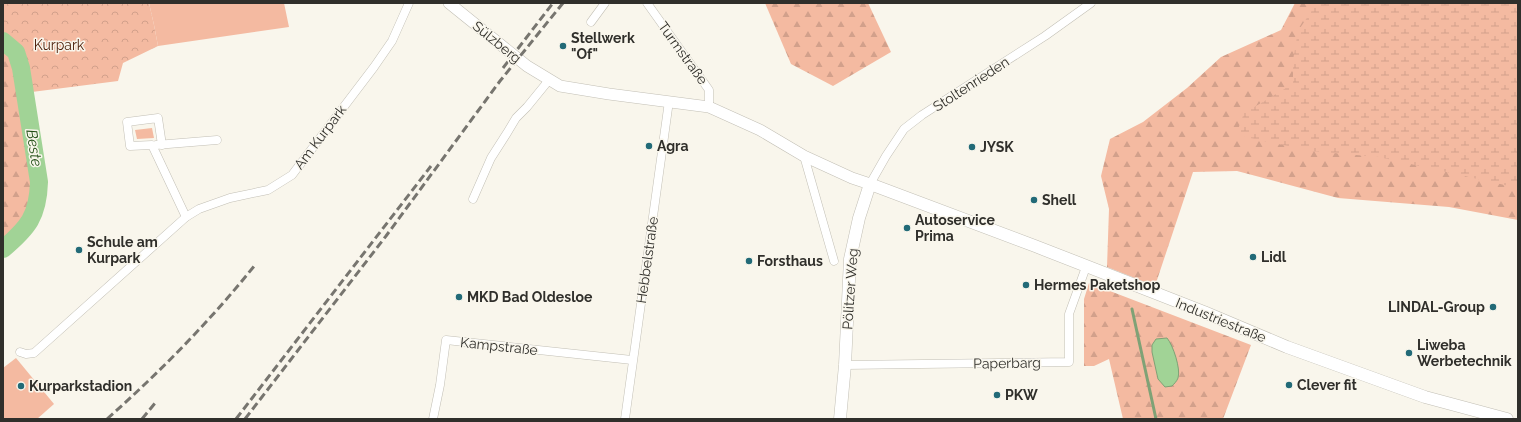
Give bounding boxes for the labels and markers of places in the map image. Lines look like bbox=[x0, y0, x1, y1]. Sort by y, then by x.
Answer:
place label: Stellwerk "Of" bbox=[571, 30, 635, 62]
marker: Stellwerk "Of" bbox=[558, 41, 568, 51]
place label: Agra bbox=[657, 138, 689, 154]
place label: JYSK bbox=[980, 139, 1014, 155]
marker: Agra bbox=[644, 141, 654, 151]
marker: JYSK bbox=[967, 142, 977, 152]
place label: Shell bbox=[1042, 192, 1077, 208]
marker: Shell bbox=[1029, 195, 1039, 205]
place label: Autoservice Prima bbox=[915, 212, 995, 244]
marker: Autoservice Prima bbox=[902, 223, 912, 233]
place label: Schule am Kurpark bbox=[87, 234, 158, 266]
marker: Schule am Kurpark bbox=[74, 245, 84, 255]
place label: Lidl bbox=[1261, 249, 1287, 265]
marker: Lidl bbox=[1248, 252, 1258, 262]
place label: Forsthaus bbox=[757, 253, 823, 269]
marker: Forsthaus bbox=[744, 256, 754, 266]
place label: Hermes Paketshop bbox=[1034, 277, 1160, 293]
marker: Hermes Paketshop bbox=[1021, 280, 1031, 290]
place label: MKD Bad Oldesloe bbox=[467, 289, 593, 305]
marker: MKD Bad Oldesloe bbox=[454, 292, 464, 302]
place label: LINDAL-Group bbox=[1388, 299, 1485, 315]
marker: LINDAL-Group bbox=[1488, 302, 1498, 312]
place label: Liweba Werbetechnik bbox=[1417, 337, 1512, 369]
marker: Liweba Werbetechnik bbox=[1404, 348, 1414, 358]
place label: Clever fit bbox=[1297, 377, 1357, 393]
place label: Kurparkstadion bbox=[29, 378, 132, 394]
marker: Clever fit bbox=[1284, 380, 1294, 390]
marker: Kurparkstadion bbox=[16, 381, 26, 391]
place label: PKW bbox=[1005, 387, 1038, 403]
marker: PKW bbox=[992, 390, 1002, 400]

